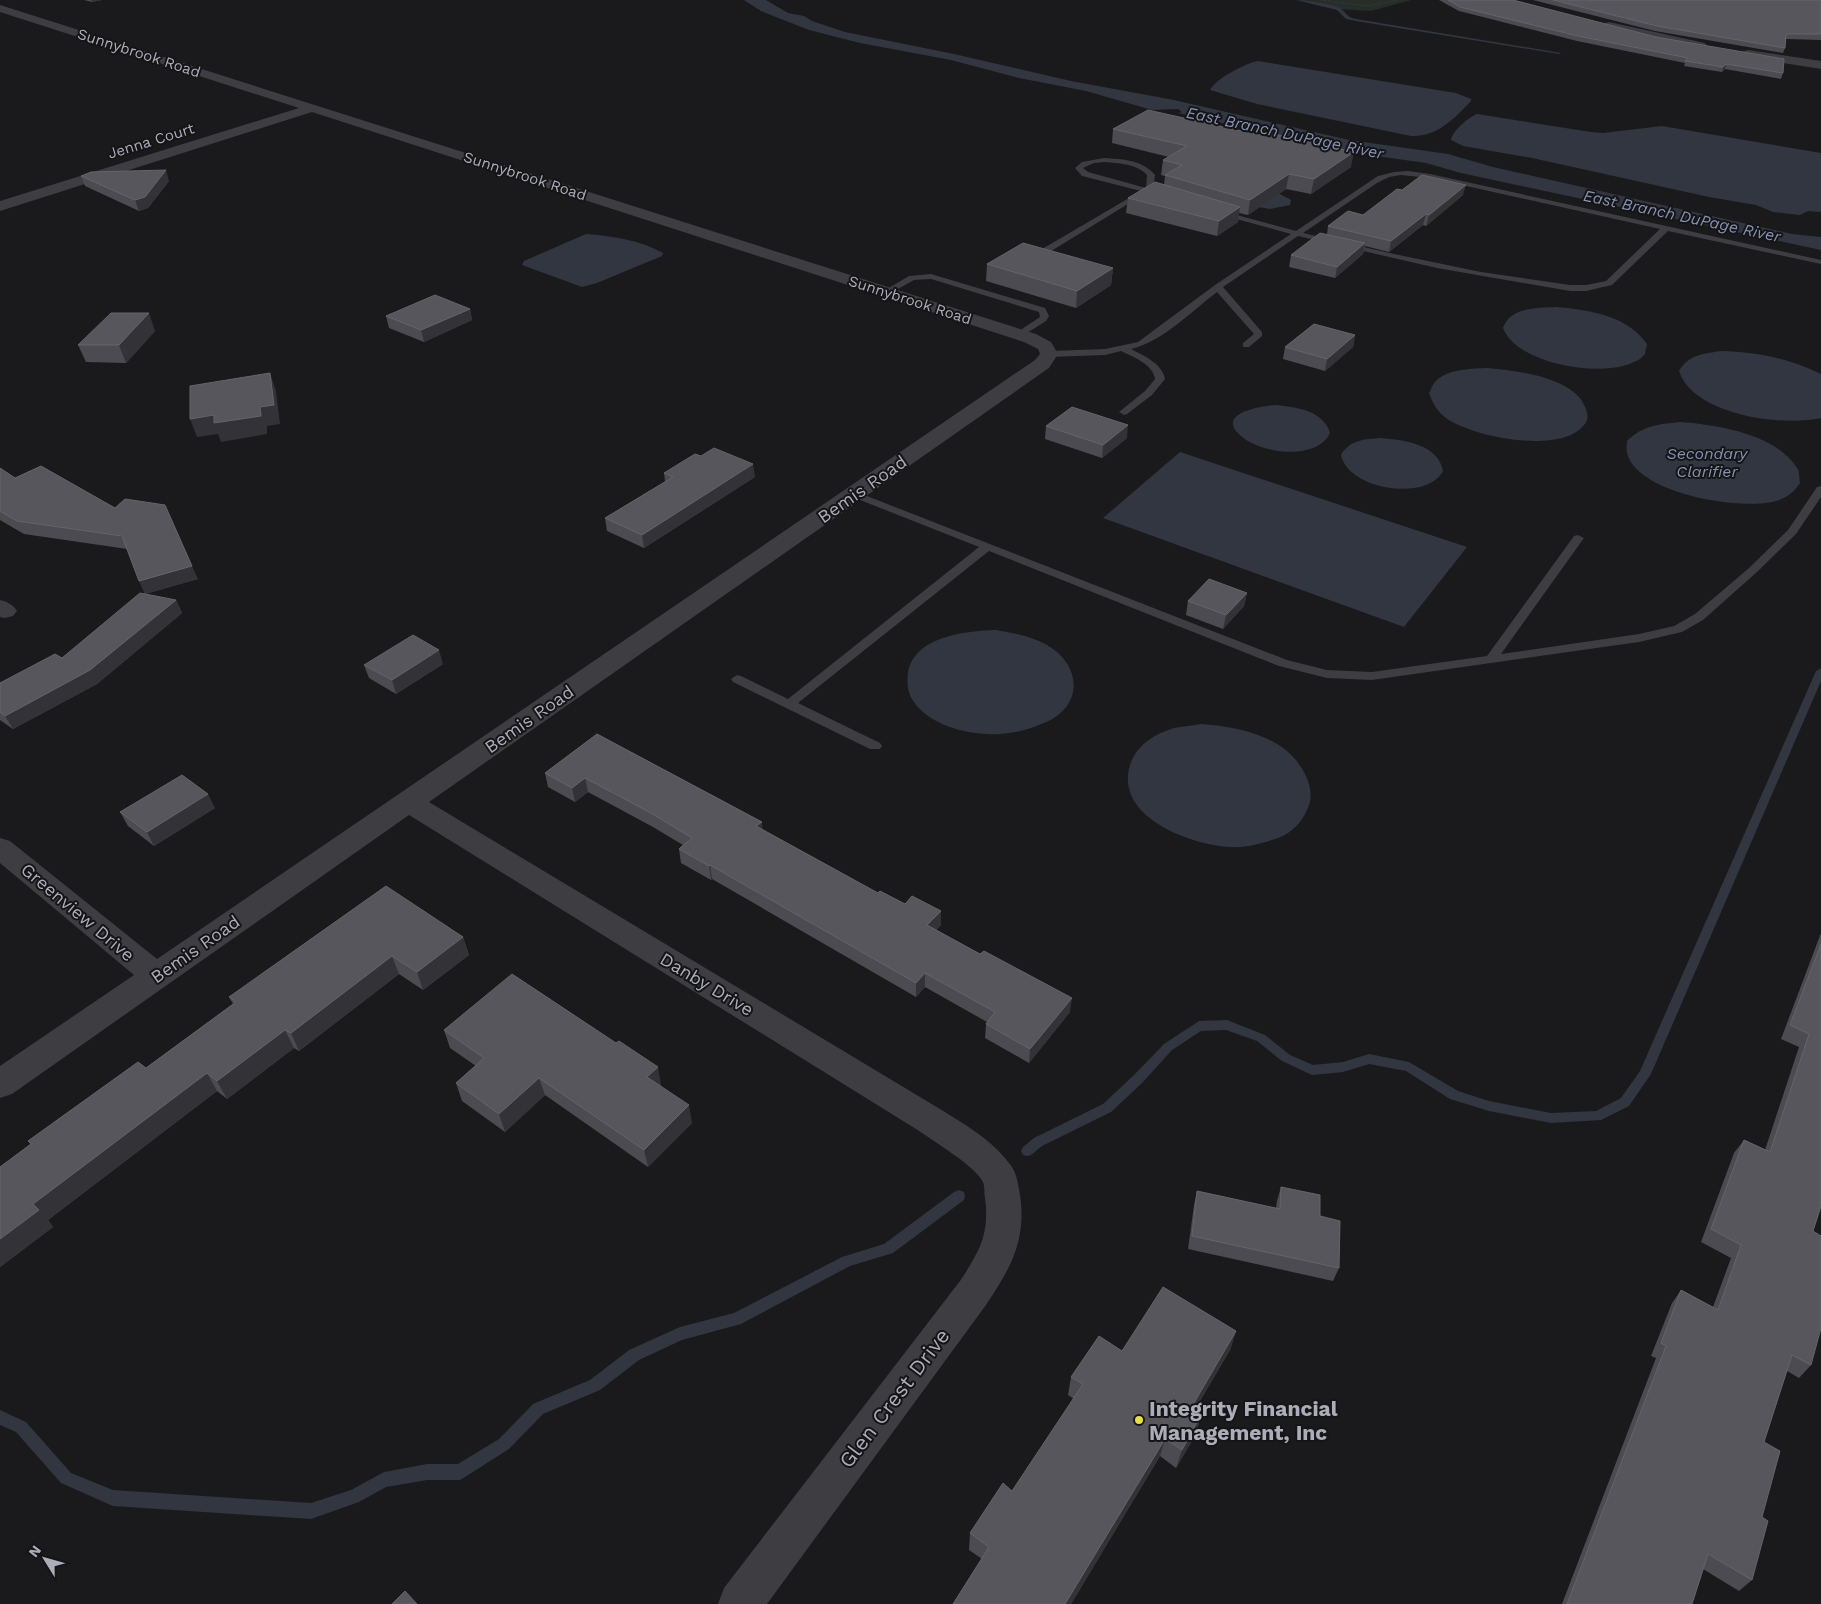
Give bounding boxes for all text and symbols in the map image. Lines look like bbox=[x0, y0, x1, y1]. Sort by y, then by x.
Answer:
street label: Sunnybrook Road bbox=[75, 25, 203, 81]
water label: East Branch DuPage River bbox=[1185, 103, 1386, 163]
street label: Jenna Court bbox=[106, 119, 197, 163]
street label: Sunnybrook Road bbox=[461, 148, 589, 204]
water label: East Branch DuPage River bbox=[1582, 186, 1783, 246]
street label: Sunnybrook Road bbox=[846, 272, 974, 328]
water label: Secondary Clarifier bbox=[1667, 444, 1748, 481]
street label: Bemis Road bbox=[814, 451, 910, 527]
street label: Bemis Road bbox=[481, 681, 577, 757]
street label: Greenview Drive bbox=[17, 858, 139, 966]
street label: Bemis Road bbox=[147, 911, 243, 987]
street label: Danby Drive bbox=[657, 948, 757, 1020]
street label: Glen Crest Drive bbox=[833, 1323, 955, 1473]
place label: Integrity Financial Management, Inc bbox=[1149, 1396, 1338, 1445]
marker: Integrity Financial Management, Inc bbox=[1133, 1414, 1145, 1426]
north arrow bbox=[20, 1534, 70, 1584]
text: N bbox=[25, 1542, 44, 1560]

